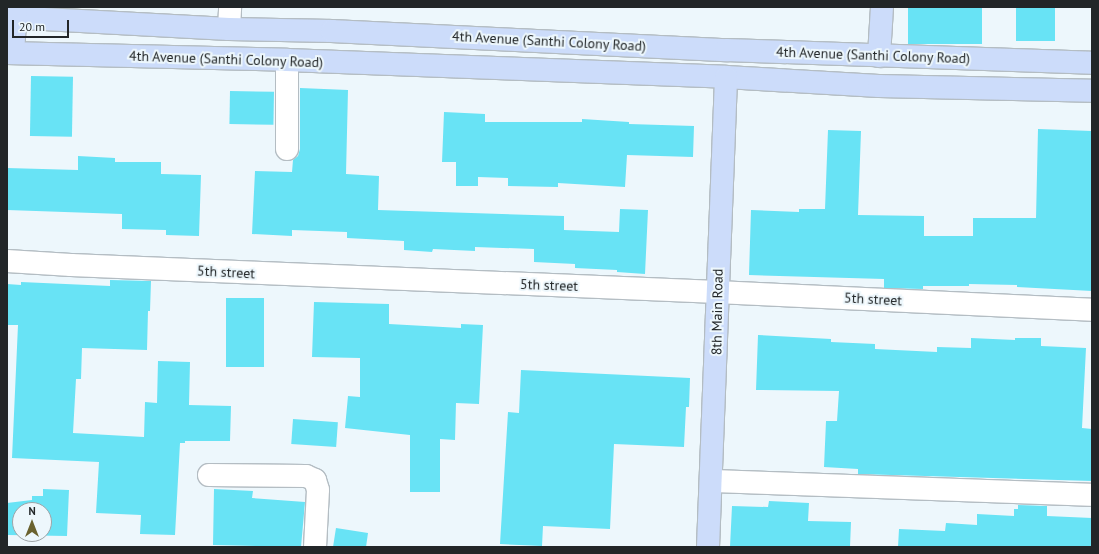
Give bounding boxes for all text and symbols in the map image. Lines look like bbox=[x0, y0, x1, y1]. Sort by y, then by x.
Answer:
scale bar bbox=[14, 12, 71, 38]
text: 20 m bbox=[19, 19, 45, 34]
street label: 4th Avenue (Santhi Colony Road) bbox=[451, 28, 647, 54]
street label: 4th Avenue (Santhi Colony Road) bbox=[775, 43, 971, 67]
street label: 4th Avenue (Santhi Colony Road) bbox=[128, 47, 324, 71]
street label: 5th street bbox=[197, 262, 255, 282]
street label: 8th Main Road bbox=[708, 269, 726, 355]
street label: 5th street bbox=[520, 276, 578, 294]
street label: 5th street bbox=[844, 289, 902, 309]
north arrow bbox=[12, 502, 52, 542]
text: N bbox=[28, 504, 36, 518]

